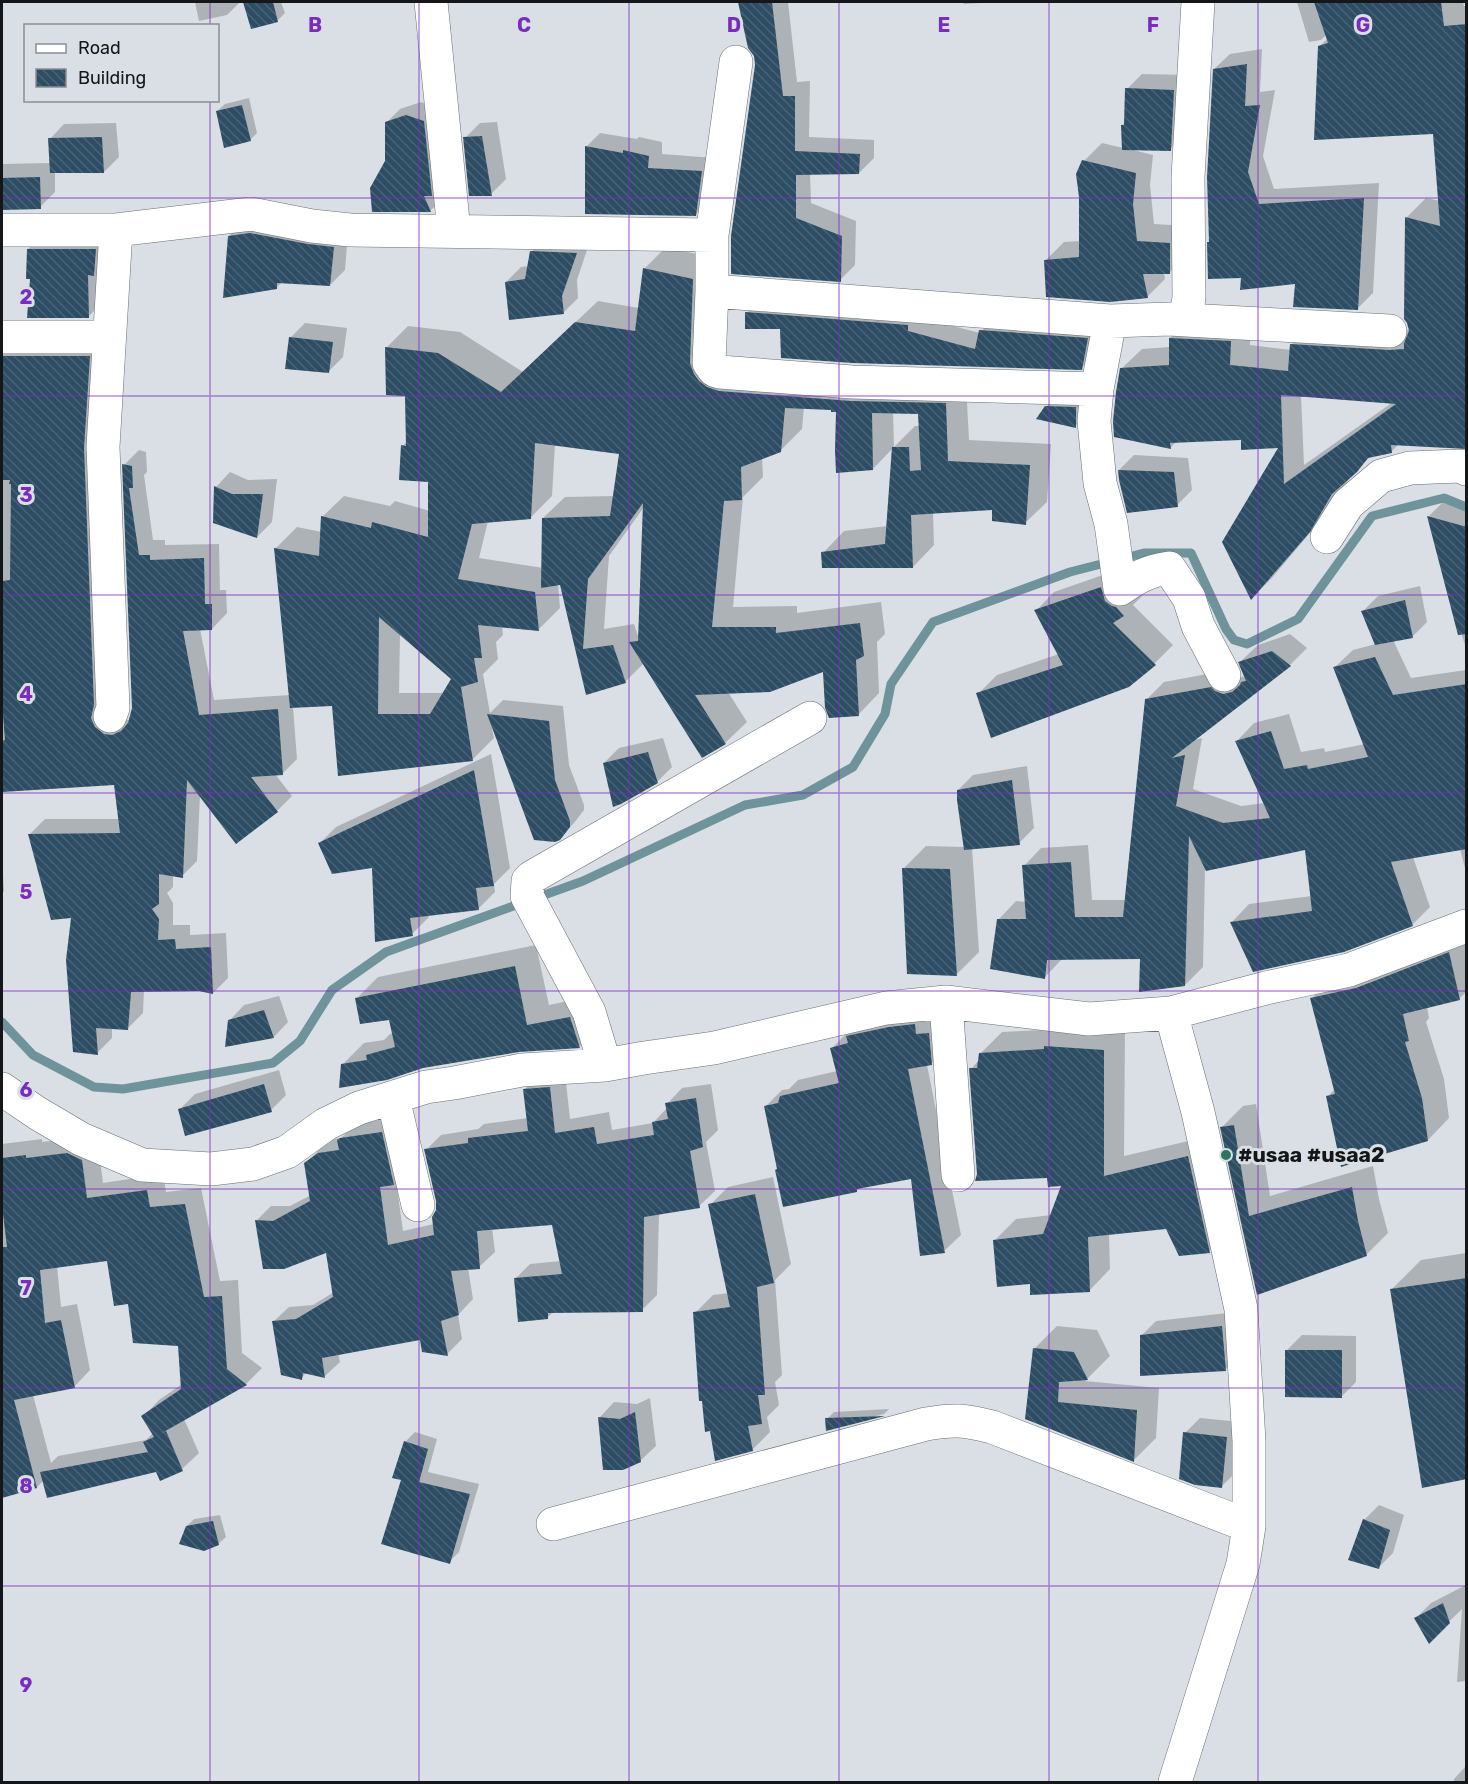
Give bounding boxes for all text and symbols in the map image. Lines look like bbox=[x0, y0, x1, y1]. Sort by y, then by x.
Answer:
text: B bbox=[308, 13, 322, 37]
text: C bbox=[517, 13, 531, 37]
text: D bbox=[727, 13, 741, 37]
text: E bbox=[938, 13, 950, 37]
text: F bbox=[1147, 13, 1159, 37]
text: G bbox=[1356, 13, 1370, 37]
legend bbox=[24, 24, 219, 102]
text: Road bbox=[78, 37, 121, 59]
text: Building bbox=[78, 67, 146, 89]
text: 2 bbox=[20, 285, 33, 309]
text: 3 bbox=[19, 483, 33, 507]
text: 4 bbox=[19, 682, 33, 706]
text: 5 bbox=[20, 880, 33, 904]
text: 6 bbox=[19, 1078, 33, 1102]
place label: #usaa #usaa2 bbox=[1238, 1142, 1385, 1167]
marker: #usaa #usaa2 bbox=[1219, 1148, 1233, 1162]
text: 7 bbox=[20, 1276, 32, 1300]
text: 8 bbox=[19, 1474, 33, 1498]
text: 9 bbox=[20, 1673, 33, 1697]

